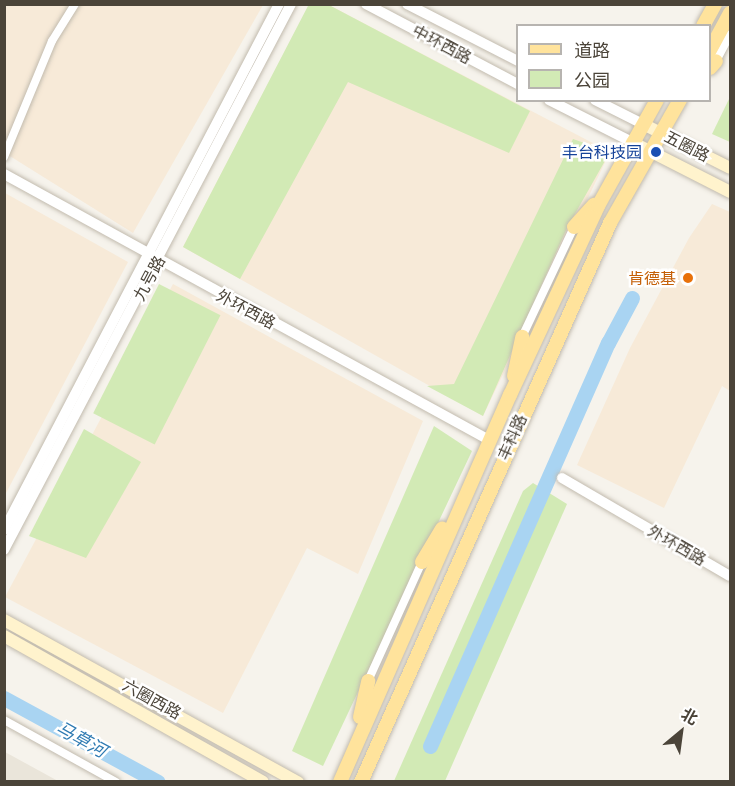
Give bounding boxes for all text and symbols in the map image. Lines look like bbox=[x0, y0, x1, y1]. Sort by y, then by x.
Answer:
street label: 中环西路 bbox=[409, 21, 475, 67]
legend bbox=[516, 24, 711, 102]
text: 道路 bbox=[574, 40, 610, 61]
text: 公园 bbox=[574, 70, 610, 91]
street label: 五圈路 bbox=[661, 127, 713, 165]
place label: 丰台科技园 bbox=[562, 142, 642, 162]
marker: 丰台科技园 bbox=[647, 143, 665, 161]
street label: 九号路 bbox=[129, 252, 169, 304]
place label: 肯德基 bbox=[628, 268, 676, 288]
marker: 肯德基 bbox=[681, 271, 695, 285]
street label: 外环西路 bbox=[213, 286, 279, 332]
street label: 丰科路 bbox=[493, 411, 531, 463]
street label: 外环西路 bbox=[644, 521, 710, 569]
street label: 六圈西路 bbox=[119, 675, 185, 723]
north arrow bbox=[651, 702, 711, 762]
text: 北 bbox=[678, 704, 702, 729]
water label: 马草河 bbox=[52, 717, 110, 763]

